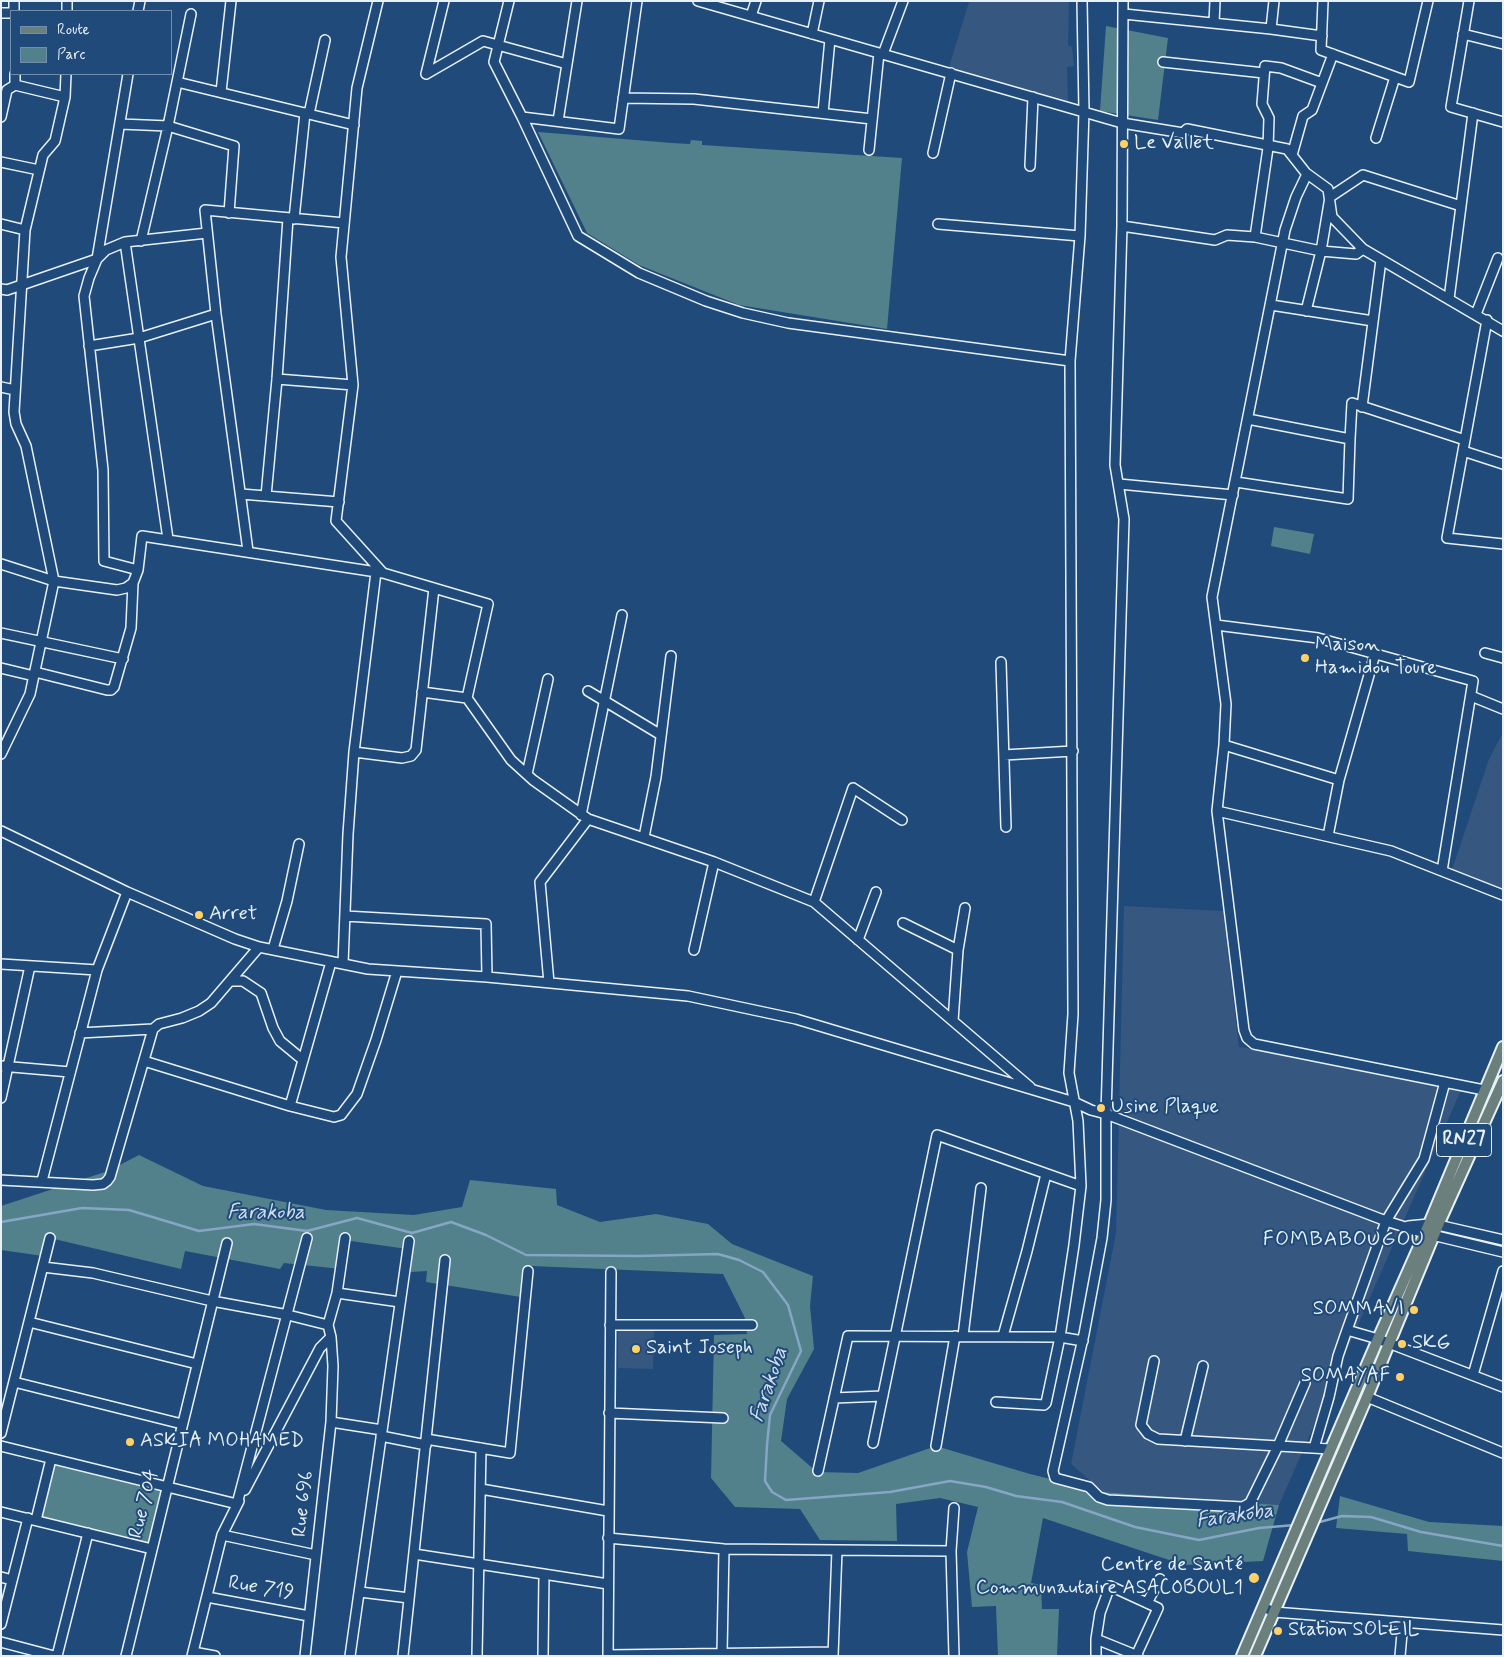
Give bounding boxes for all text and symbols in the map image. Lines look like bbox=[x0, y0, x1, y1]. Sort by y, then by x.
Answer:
legend bbox=[10, 10, 172, 75]
text: Route bbox=[57, 20, 90, 40]
text: Parc bbox=[57, 45, 85, 65]
place label: Le Vallet bbox=[1134, 132, 1214, 156]
marker: Le Vallet bbox=[1118, 138, 1130, 150]
place label: Maison Hamidou Toure bbox=[1315, 634, 1437, 681]
marker: Maison Hamidou Toure bbox=[1299, 652, 1311, 664]
place label: Arret bbox=[209, 903, 257, 927]
marker: Arret bbox=[193, 909, 205, 921]
place label: Usine Plaque bbox=[1111, 1096, 1219, 1120]
marker: Usine Plaque bbox=[1095, 1102, 1107, 1114]
road number: RN27 bbox=[1436, 1124, 1492, 1156]
water label: Farakoba bbox=[227, 1201, 305, 1227]
district label: FOMBABOUGOU bbox=[1261, 1228, 1427, 1254]
place label: SOMMAVI bbox=[1313, 1298, 1404, 1322]
marker: SOMMAVI bbox=[1408, 1304, 1420, 1316]
place label: SKG bbox=[1412, 1332, 1450, 1356]
place label: Saint Joseph bbox=[646, 1337, 753, 1361]
marker: SKG bbox=[1396, 1338, 1408, 1350]
marker: Saint Joseph bbox=[630, 1343, 642, 1355]
water label: Farakoba bbox=[745, 1344, 795, 1426]
place label: SOMAYAF bbox=[1301, 1365, 1390, 1389]
marker: SOMAYAF bbox=[1394, 1371, 1406, 1383]
place label: ASKIA MOHAMED bbox=[140, 1430, 304, 1454]
marker: ASKIA MOHAMED bbox=[124, 1436, 136, 1448]
street label: Rue 704 bbox=[125, 1467, 165, 1541]
street label: Rue 696 bbox=[289, 1470, 319, 1538]
water label: Farakoba bbox=[1195, 1499, 1275, 1535]
place label: Centre de Santé Communautaire ASACOBOUL1 bbox=[976, 1554, 1243, 1601]
street label: Rue 719 bbox=[226, 1571, 296, 1607]
marker: Centre de Santé Communautaire ASACOBOUL1 bbox=[1247, 1571, 1261, 1585]
place label: Station SOLEIL bbox=[1288, 1619, 1420, 1643]
marker: Station SOLEIL bbox=[1272, 1625, 1284, 1637]

